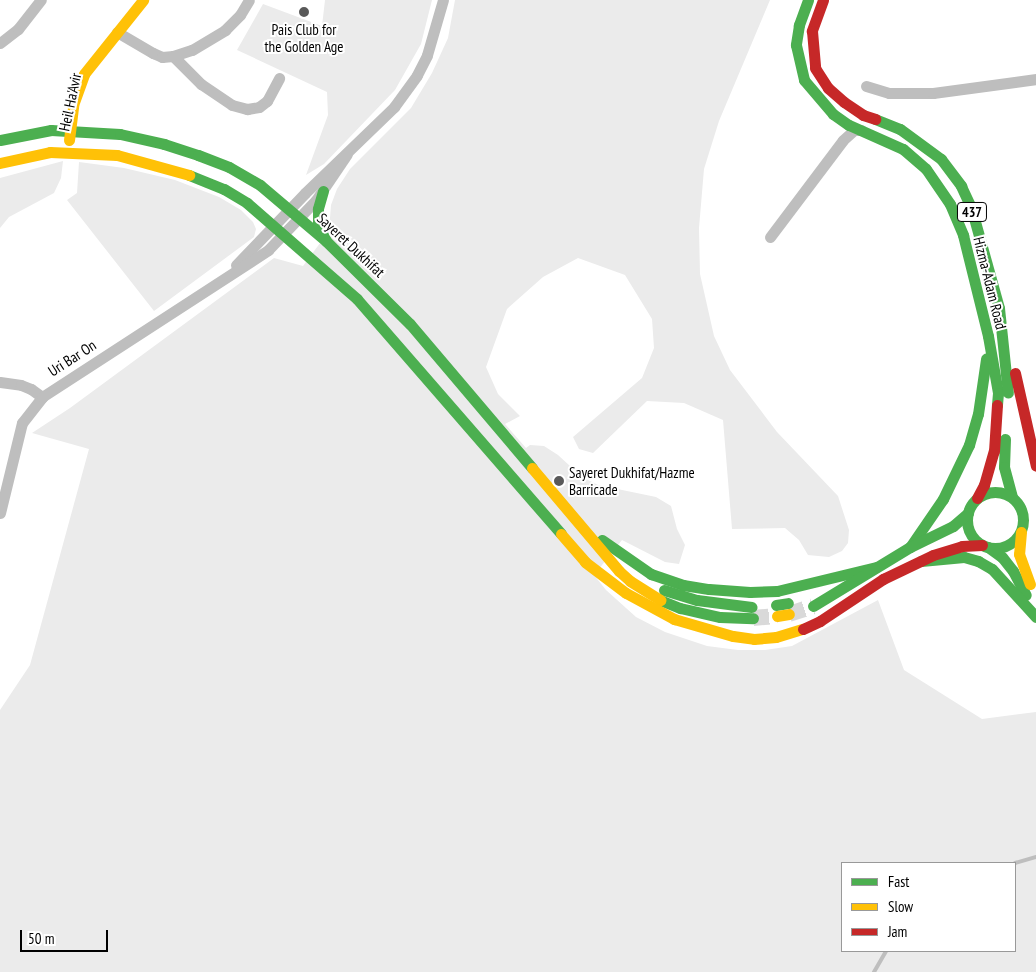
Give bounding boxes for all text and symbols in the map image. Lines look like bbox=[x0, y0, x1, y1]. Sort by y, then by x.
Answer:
marker: Pais Club for the Golden Age bbox=[298, 6, 310, 18]
place label: Pais Club for the Golden Age bbox=[264, 20, 344, 55]
street label: Heil Ha'Avir bbox=[55, 71, 85, 133]
road number: 437 bbox=[956, 200, 988, 223]
street label: Sayeret Dukhifat bbox=[313, 209, 389, 281]
street label: Hizma-Adam Road bbox=[970, 235, 1010, 331]
street label: Uri Bar On bbox=[45, 336, 99, 380]
place label: Sayeret Dukhifat/Hazme Barricade bbox=[569, 463, 695, 498]
marker: Sayeret Dukhifat/Hazme Barricade bbox=[553, 475, 565, 487]
legend bbox=[841, 862, 1016, 952]
text: Fast bbox=[888, 872, 909, 891]
text: Slow bbox=[888, 897, 913, 916]
scale bar bbox=[22, 920, 110, 952]
text: Jam bbox=[888, 922, 907, 941]
text: 50 m bbox=[28, 929, 54, 948]

